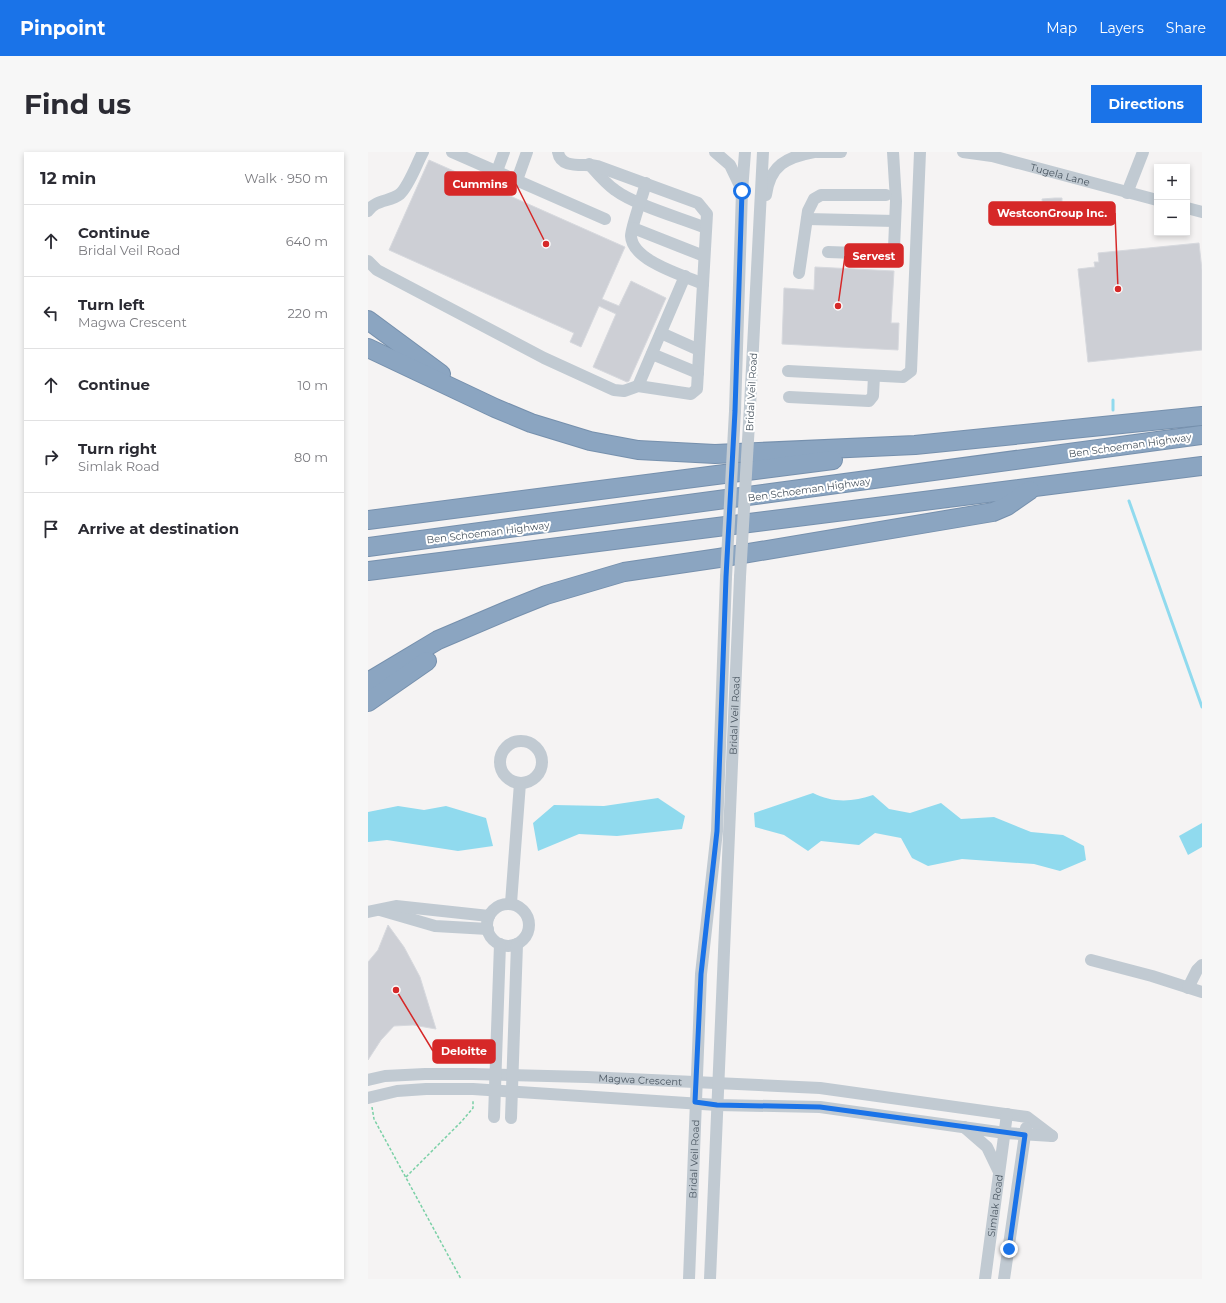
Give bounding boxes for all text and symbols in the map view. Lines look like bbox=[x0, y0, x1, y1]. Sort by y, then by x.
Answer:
text: Pinpoint bbox=[20, 17, 105, 40]
text: Map bbox=[1046, 19, 1077, 37]
text: Layers bbox=[1099, 19, 1144, 37]
text: Share bbox=[1166, 19, 1206, 37]
button: Directions bbox=[1091, 85, 1202, 123]
text: Find us bbox=[24, 87, 131, 121]
street label: Tugela Lane bbox=[1029, 161, 1091, 189]
map controls bbox=[1154, 164, 1190, 236]
button: + bbox=[1154, 164, 1190, 200]
text: 12 min bbox=[40, 168, 96, 188]
text: Walk · 950 m bbox=[244, 170, 328, 186]
callout: Cummins bbox=[445, 172, 516, 195]
text: Cummins bbox=[452, 177, 508, 191]
route start bbox=[733, 182, 751, 200]
button: − bbox=[1154, 200, 1190, 236]
callout: WestconGroup Inc. bbox=[989, 202, 1115, 225]
text: WestconGroup Inc. bbox=[997, 206, 1107, 220]
text: Continue bbox=[78, 223, 150, 242]
icon: ahead bbox=[40, 230, 62, 252]
text: 640 m bbox=[286, 233, 328, 249]
text: Bridal Veil Road bbox=[78, 242, 180, 258]
callout: Servest bbox=[845, 244, 903, 267]
text: Servest bbox=[853, 249, 896, 263]
text: Turn left bbox=[78, 295, 145, 314]
icon: left bbox=[40, 302, 62, 324]
text: 220 m bbox=[287, 305, 328, 321]
text: Magwa Crescent bbox=[78, 314, 187, 330]
street label: Bridal Veil Road bbox=[743, 352, 760, 432]
icon: ahead bbox=[40, 374, 62, 396]
text: Continue bbox=[78, 375, 150, 394]
text: 10 m bbox=[298, 377, 328, 393]
street label: Ben Schoeman Highway bbox=[1068, 430, 1193, 461]
text: Turn right bbox=[78, 439, 157, 458]
icon: right bbox=[40, 446, 62, 468]
text: 80 m bbox=[294, 449, 328, 465]
text: Simlak Road bbox=[78, 458, 160, 474]
street label: Ben Schoeman Highway bbox=[747, 474, 872, 505]
icon: arrive bbox=[40, 518, 62, 540]
street label: Ben Schoeman Highway bbox=[426, 518, 551, 546]
text: Arrive at destination bbox=[78, 519, 239, 538]
street label: Bridal Veil Road bbox=[726, 676, 743, 755]
callout: Deloitte bbox=[433, 1040, 495, 1063]
text: Deloitte bbox=[441, 1044, 487, 1058]
street label: Magwa Crescent bbox=[598, 1072, 683, 1088]
street label: Bridal Veil Road bbox=[686, 1119, 702, 1199]
street label: Simlak Road bbox=[985, 1174, 1006, 1238]
route end bbox=[1000, 1240, 1018, 1258]

